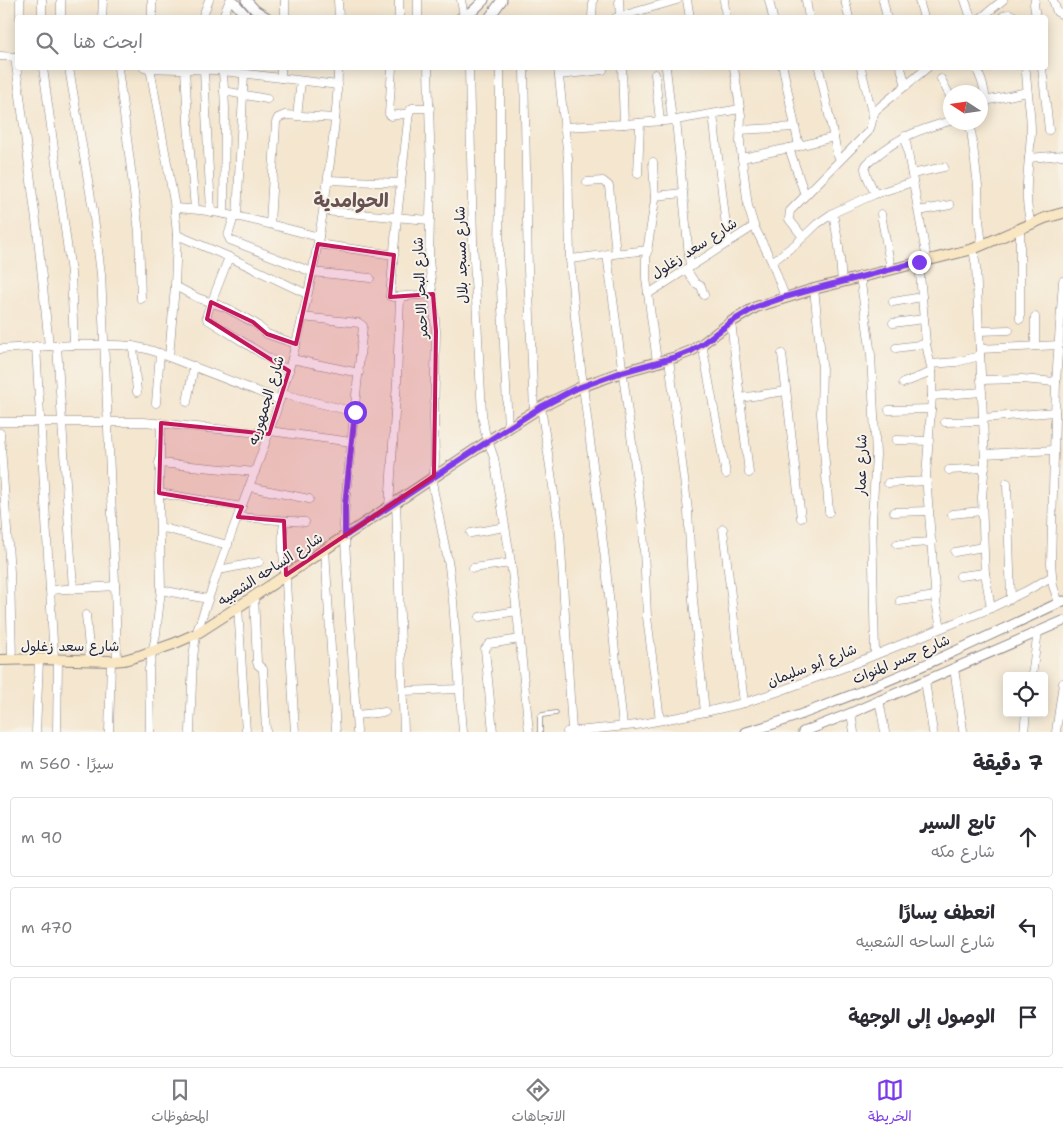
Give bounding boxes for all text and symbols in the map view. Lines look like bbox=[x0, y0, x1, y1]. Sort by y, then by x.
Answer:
search box bbox=[15, 15, 1048, 70]
icon: search bbox=[33, 29, 61, 57]
text: ابحث هنا bbox=[73, 29, 143, 54]
north arrow bbox=[943, 85, 988, 130]
district label: الحوامدية bbox=[313, 188, 389, 214]
street label: شارع مسجد بلال bbox=[450, 206, 473, 304]
street label: شارع سعد زغلول bbox=[648, 214, 741, 283]
street label: شارع البحر الاحمر bbox=[408, 237, 433, 340]
route end bbox=[908, 251, 931, 274]
street label: شارع الجمهوريه bbox=[244, 353, 289, 447]
route start bbox=[344, 401, 367, 424]
street label: شارع عمار bbox=[851, 434, 872, 497]
street label: شارع الساحه الشعبيه bbox=[214, 528, 326, 611]
street label: شارع جسر المنوات bbox=[850, 630, 953, 689]
street label: شارع سعد زغلول bbox=[21, 637, 119, 656]
street label: شارع أبو سليمان bbox=[765, 640, 860, 691]
map controls bbox=[1003, 672, 1048, 717]
button: locate bbox=[1003, 672, 1048, 717]
text: 7 دقيقة bbox=[973, 749, 1043, 777]
text: سيرًا · 560 m bbox=[20, 753, 114, 774]
text: تابع السير bbox=[921, 810, 995, 835]
icon: ahead bbox=[1014, 823, 1042, 851]
text: 90 m bbox=[21, 827, 62, 848]
text: شارع مكه bbox=[931, 841, 995, 862]
text: انعطف يسارًا bbox=[899, 900, 995, 925]
icon: left bbox=[1014, 913, 1042, 941]
text: 470 m bbox=[21, 917, 72, 938]
text: شارع الساحه الشعبيه bbox=[856, 931, 995, 952]
icon: arrive bbox=[1014, 1003, 1042, 1031]
text: الوصول إلى الوجهة bbox=[848, 1004, 995, 1029]
tab: المحفوظات bbox=[151, 1076, 209, 1129]
tab: الاتجاهات bbox=[511, 1076, 566, 1129]
tab: الخريطة bbox=[868, 1076, 912, 1129]

